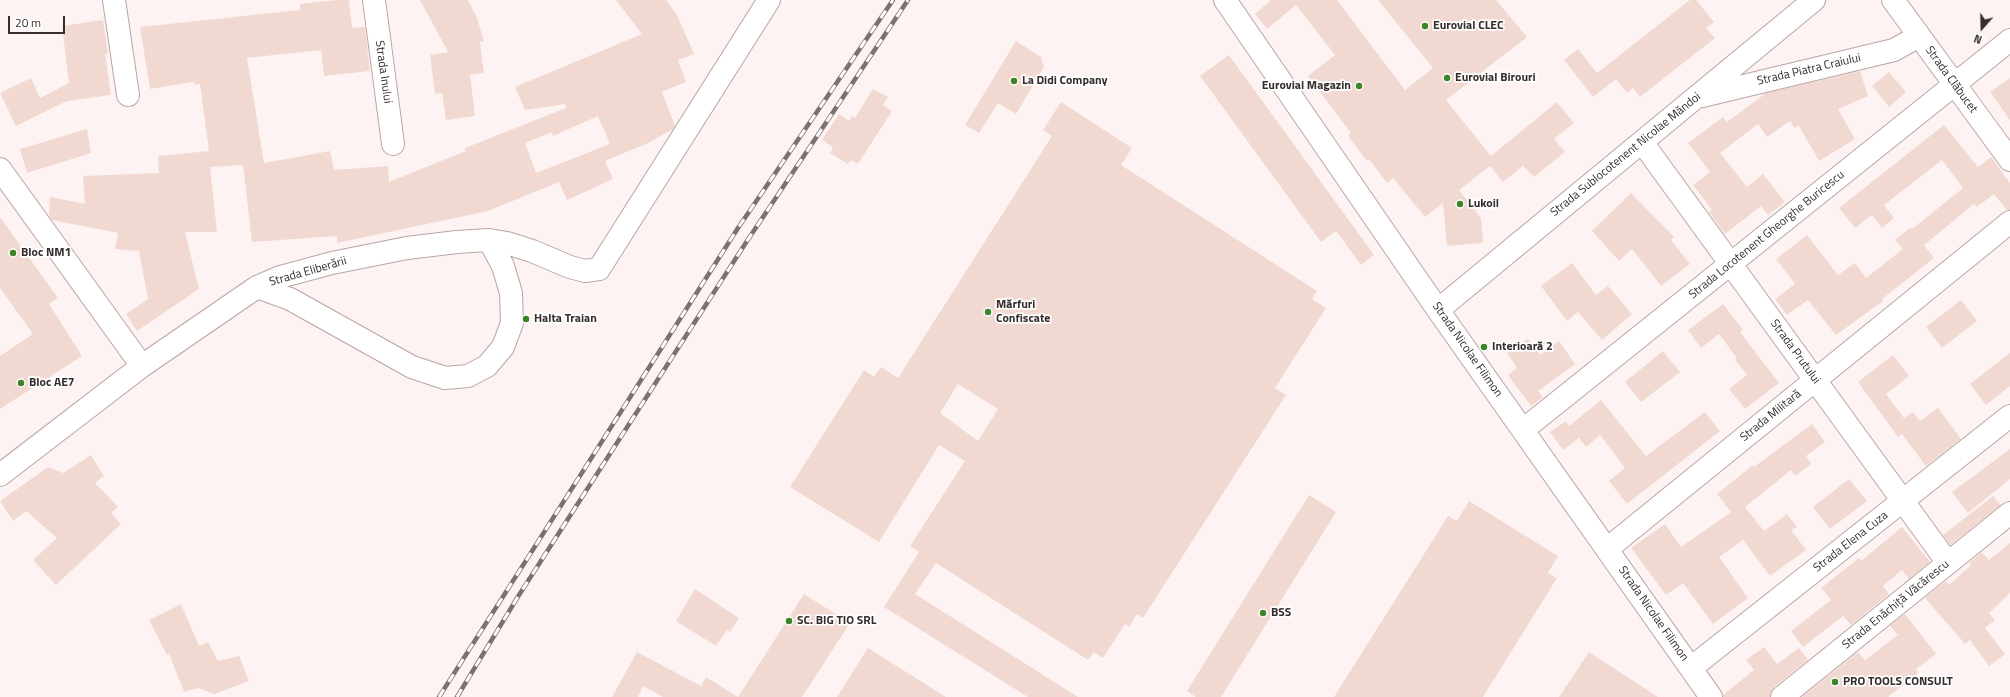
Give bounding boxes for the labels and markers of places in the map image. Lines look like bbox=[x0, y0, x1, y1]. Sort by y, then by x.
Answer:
place label: Eurovial CLEC bbox=[1433, 19, 1503, 33]
marker: Eurovial CLEC bbox=[1420, 21, 1430, 31]
place label: Eurovial Birouri bbox=[1455, 71, 1536, 85]
marker: Eurovial Birouri bbox=[1442, 73, 1452, 83]
place label: La Didi Company bbox=[1022, 74, 1108, 88]
marker: La Didi Company bbox=[1009, 76, 1019, 86]
place label: Eurovial Magazin bbox=[1262, 79, 1351, 93]
marker: Eurovial Magazin bbox=[1354, 81, 1364, 91]
place label: Lukoil bbox=[1468, 197, 1499, 211]
marker: Lukoil bbox=[1455, 199, 1465, 209]
place label: Bloc NM1 bbox=[21, 246, 71, 260]
marker: Bloc NM1 bbox=[8, 248, 18, 258]
place label: Mărfuri Confiscate bbox=[996, 298, 1050, 326]
marker: Mărfuri Confiscate bbox=[983, 307, 993, 317]
place label: Halta Traian bbox=[534, 312, 597, 326]
marker: Halta Traian bbox=[521, 314, 531, 324]
place label: Interioară 2 bbox=[1492, 340, 1553, 354]
marker: Interioară 2 bbox=[1479, 342, 1489, 352]
place label: Bloc AE7 bbox=[29, 376, 75, 390]
marker: Bloc AE7 bbox=[16, 378, 26, 388]
place label: BSS bbox=[1271, 606, 1291, 620]
marker: BSS bbox=[1258, 608, 1268, 618]
place label: SC. BIG TIO SRL bbox=[797, 614, 876, 628]
marker: SC. BIG TIO SRL bbox=[784, 616, 794, 626]
place label: PRO TOOLS CONSULT bbox=[1843, 675, 1953, 689]
marker: PRO TOOLS CONSULT bbox=[1830, 677, 1840, 687]

